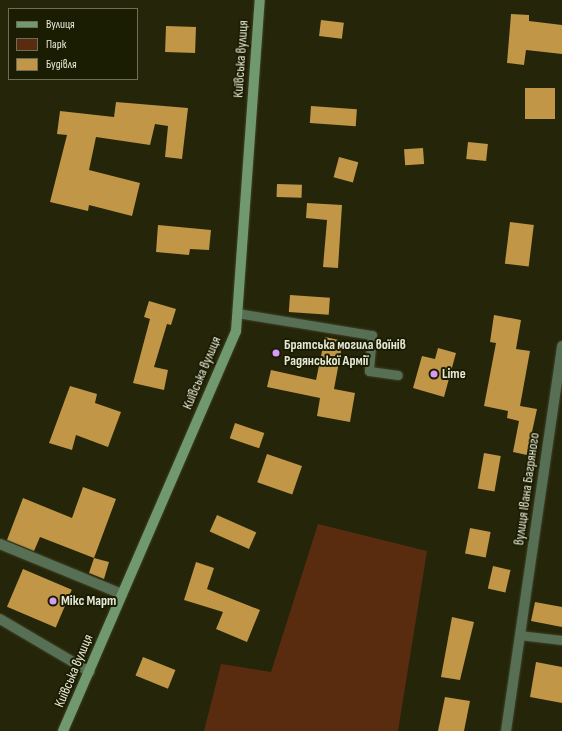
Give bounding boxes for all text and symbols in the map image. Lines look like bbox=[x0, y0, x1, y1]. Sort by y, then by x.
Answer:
legend bbox=[8, 8, 138, 80]
text: Вулиця bbox=[46, 17, 75, 32]
street label: Київська вулиця bbox=[230, 20, 252, 98]
text: Парк bbox=[46, 37, 66, 52]
text: Будівля bbox=[46, 57, 77, 72]
street label: Київська вулиця bbox=[179, 334, 225, 412]
place label: Братська могила воїнів Радянської Армії bbox=[284, 337, 406, 370]
marker: Братська могила воїнів Радянської Армії bbox=[271, 348, 281, 358]
place label: Lime bbox=[442, 366, 466, 382]
marker: Lime bbox=[429, 369, 439, 379]
street label: вулиця Івана Багряного bbox=[511, 432, 543, 546]
place label: Мікс Март bbox=[61, 593, 116, 609]
marker: Мікс Март bbox=[48, 596, 58, 606]
street label: Київська вулиця bbox=[51, 632, 97, 710]

